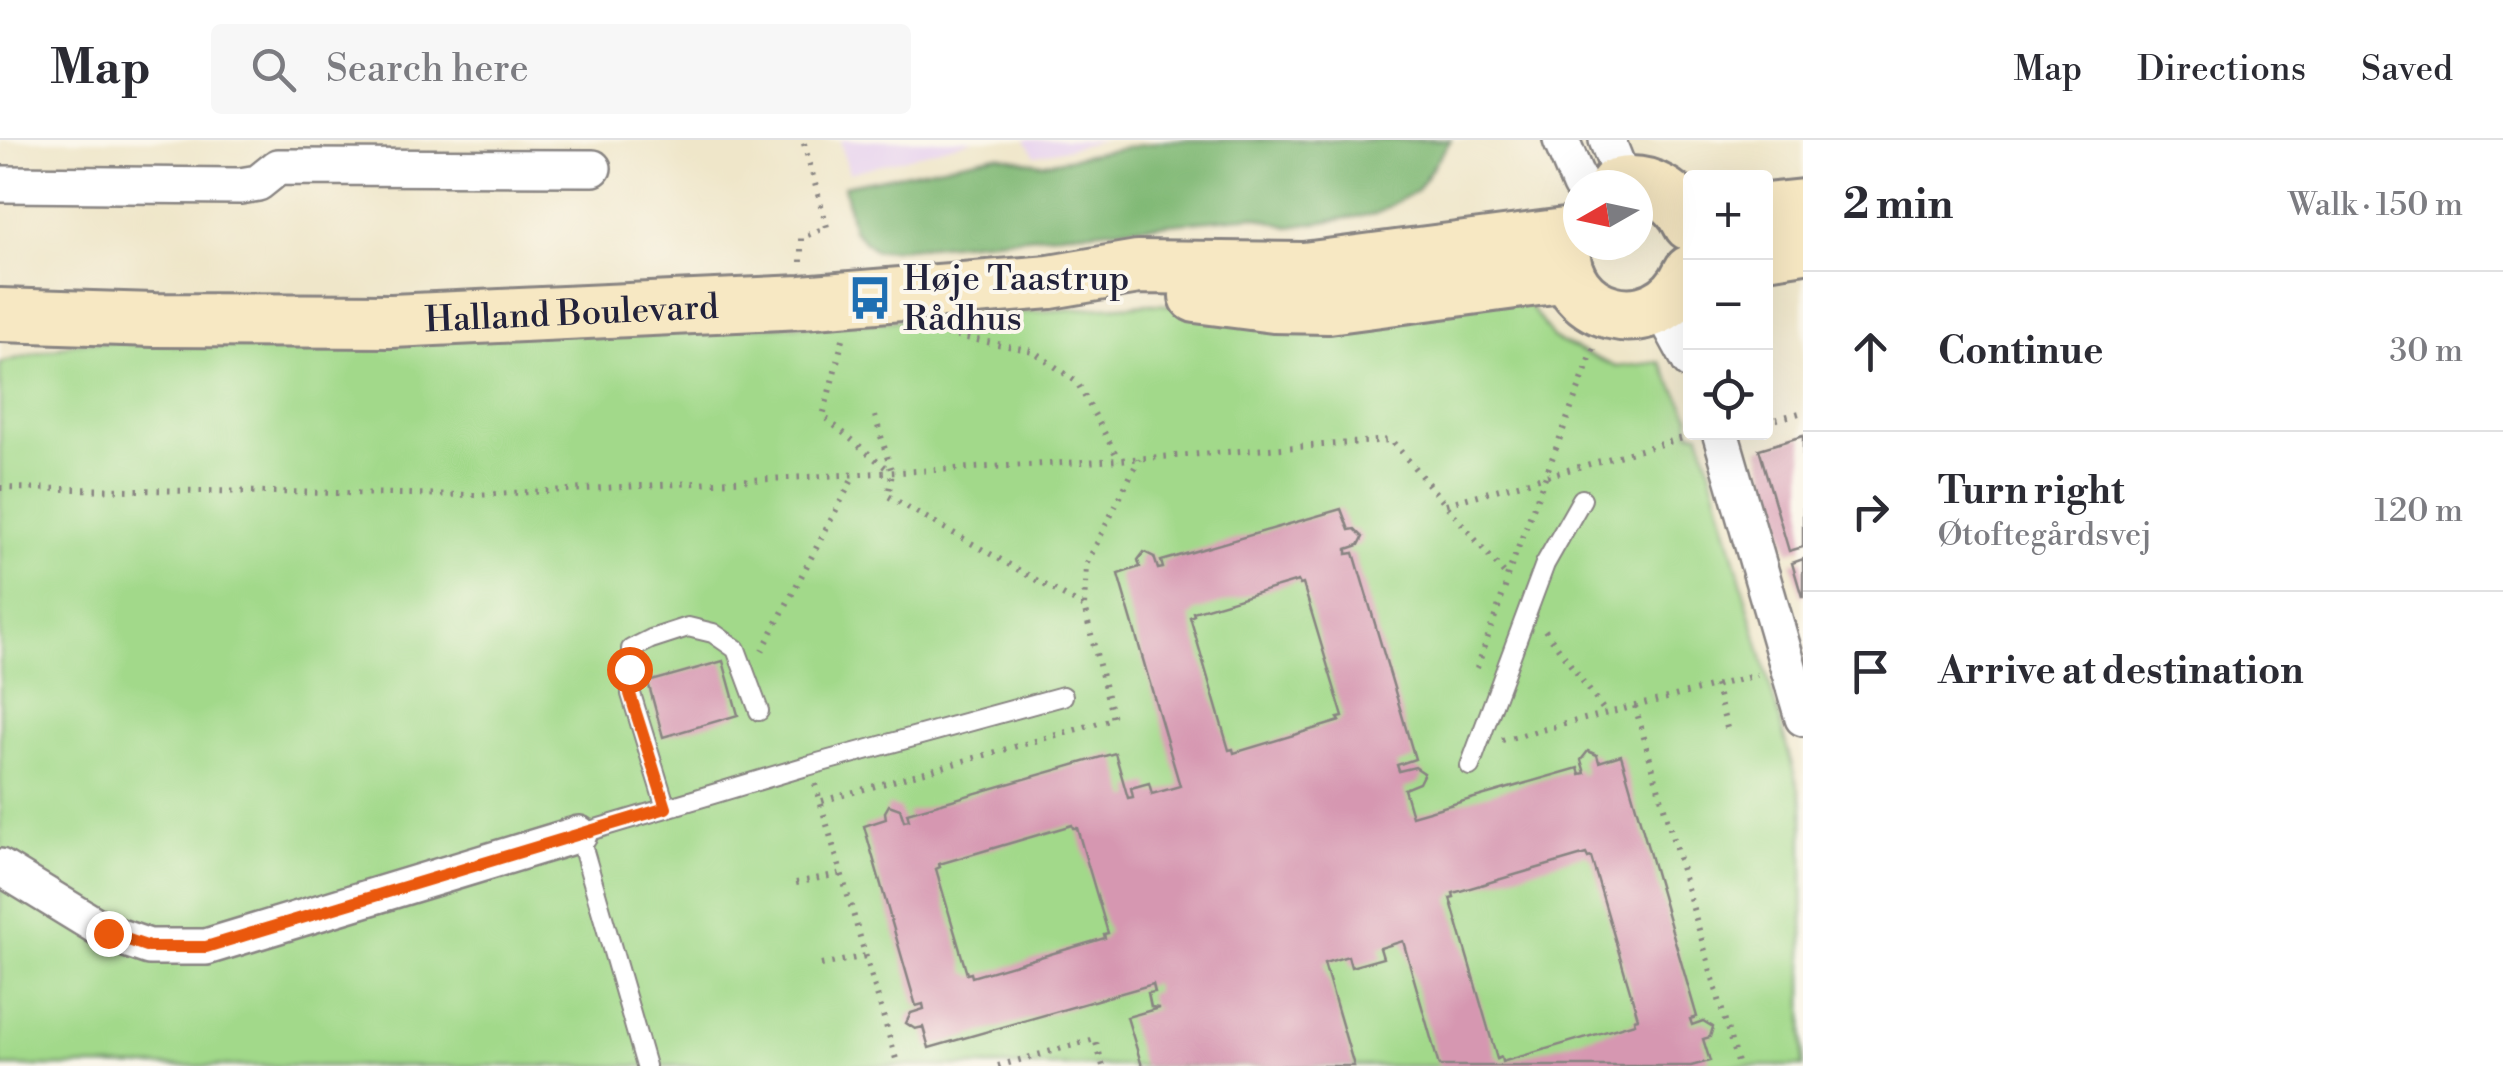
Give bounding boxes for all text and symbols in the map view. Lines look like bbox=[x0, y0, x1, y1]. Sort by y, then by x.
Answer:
search box bbox=[211, 24, 911, 114]
text: Map bbox=[50, 39, 151, 99]
icon: search bbox=[246, 42, 301, 97]
text: Search here bbox=[326, 46, 529, 93]
text: Map bbox=[2013, 48, 2082, 91]
text: Directions bbox=[2137, 48, 2306, 91]
text: Saved bbox=[2361, 48, 2453, 91]
north arrow bbox=[1563, 170, 1653, 260]
map controls bbox=[1683, 170, 1773, 440]
button: + bbox=[1683, 170, 1773, 260]
text: 2 min bbox=[1843, 179, 1953, 232]
text: Walk · 150 m bbox=[2288, 185, 2463, 225]
place label: Høje Taastrup Rådhus bbox=[903, 258, 1129, 341]
button: − bbox=[1683, 260, 1773, 350]
bus stop icon: Høje Taastrup Rådhus bbox=[846, 274, 894, 322]
street label: Halland Boulevard bbox=[424, 286, 720, 342]
icon: ahead bbox=[1843, 324, 1898, 379]
text: Continue bbox=[1938, 328, 2103, 375]
text: 30 m bbox=[2389, 331, 2463, 371]
button: locate bbox=[1683, 350, 1773, 440]
text: Turn right bbox=[1938, 468, 2124, 515]
icon: right bbox=[1843, 484, 1898, 539]
text: 120 m bbox=[2374, 491, 2463, 531]
text: Øtoftegårdsvej bbox=[1938, 515, 2152, 555]
icon: arrive bbox=[1843, 644, 1898, 699]
route start bbox=[607, 647, 653, 693]
text: Arrive at destination bbox=[1938, 648, 2304, 695]
route end bbox=[86, 911, 132, 957]

